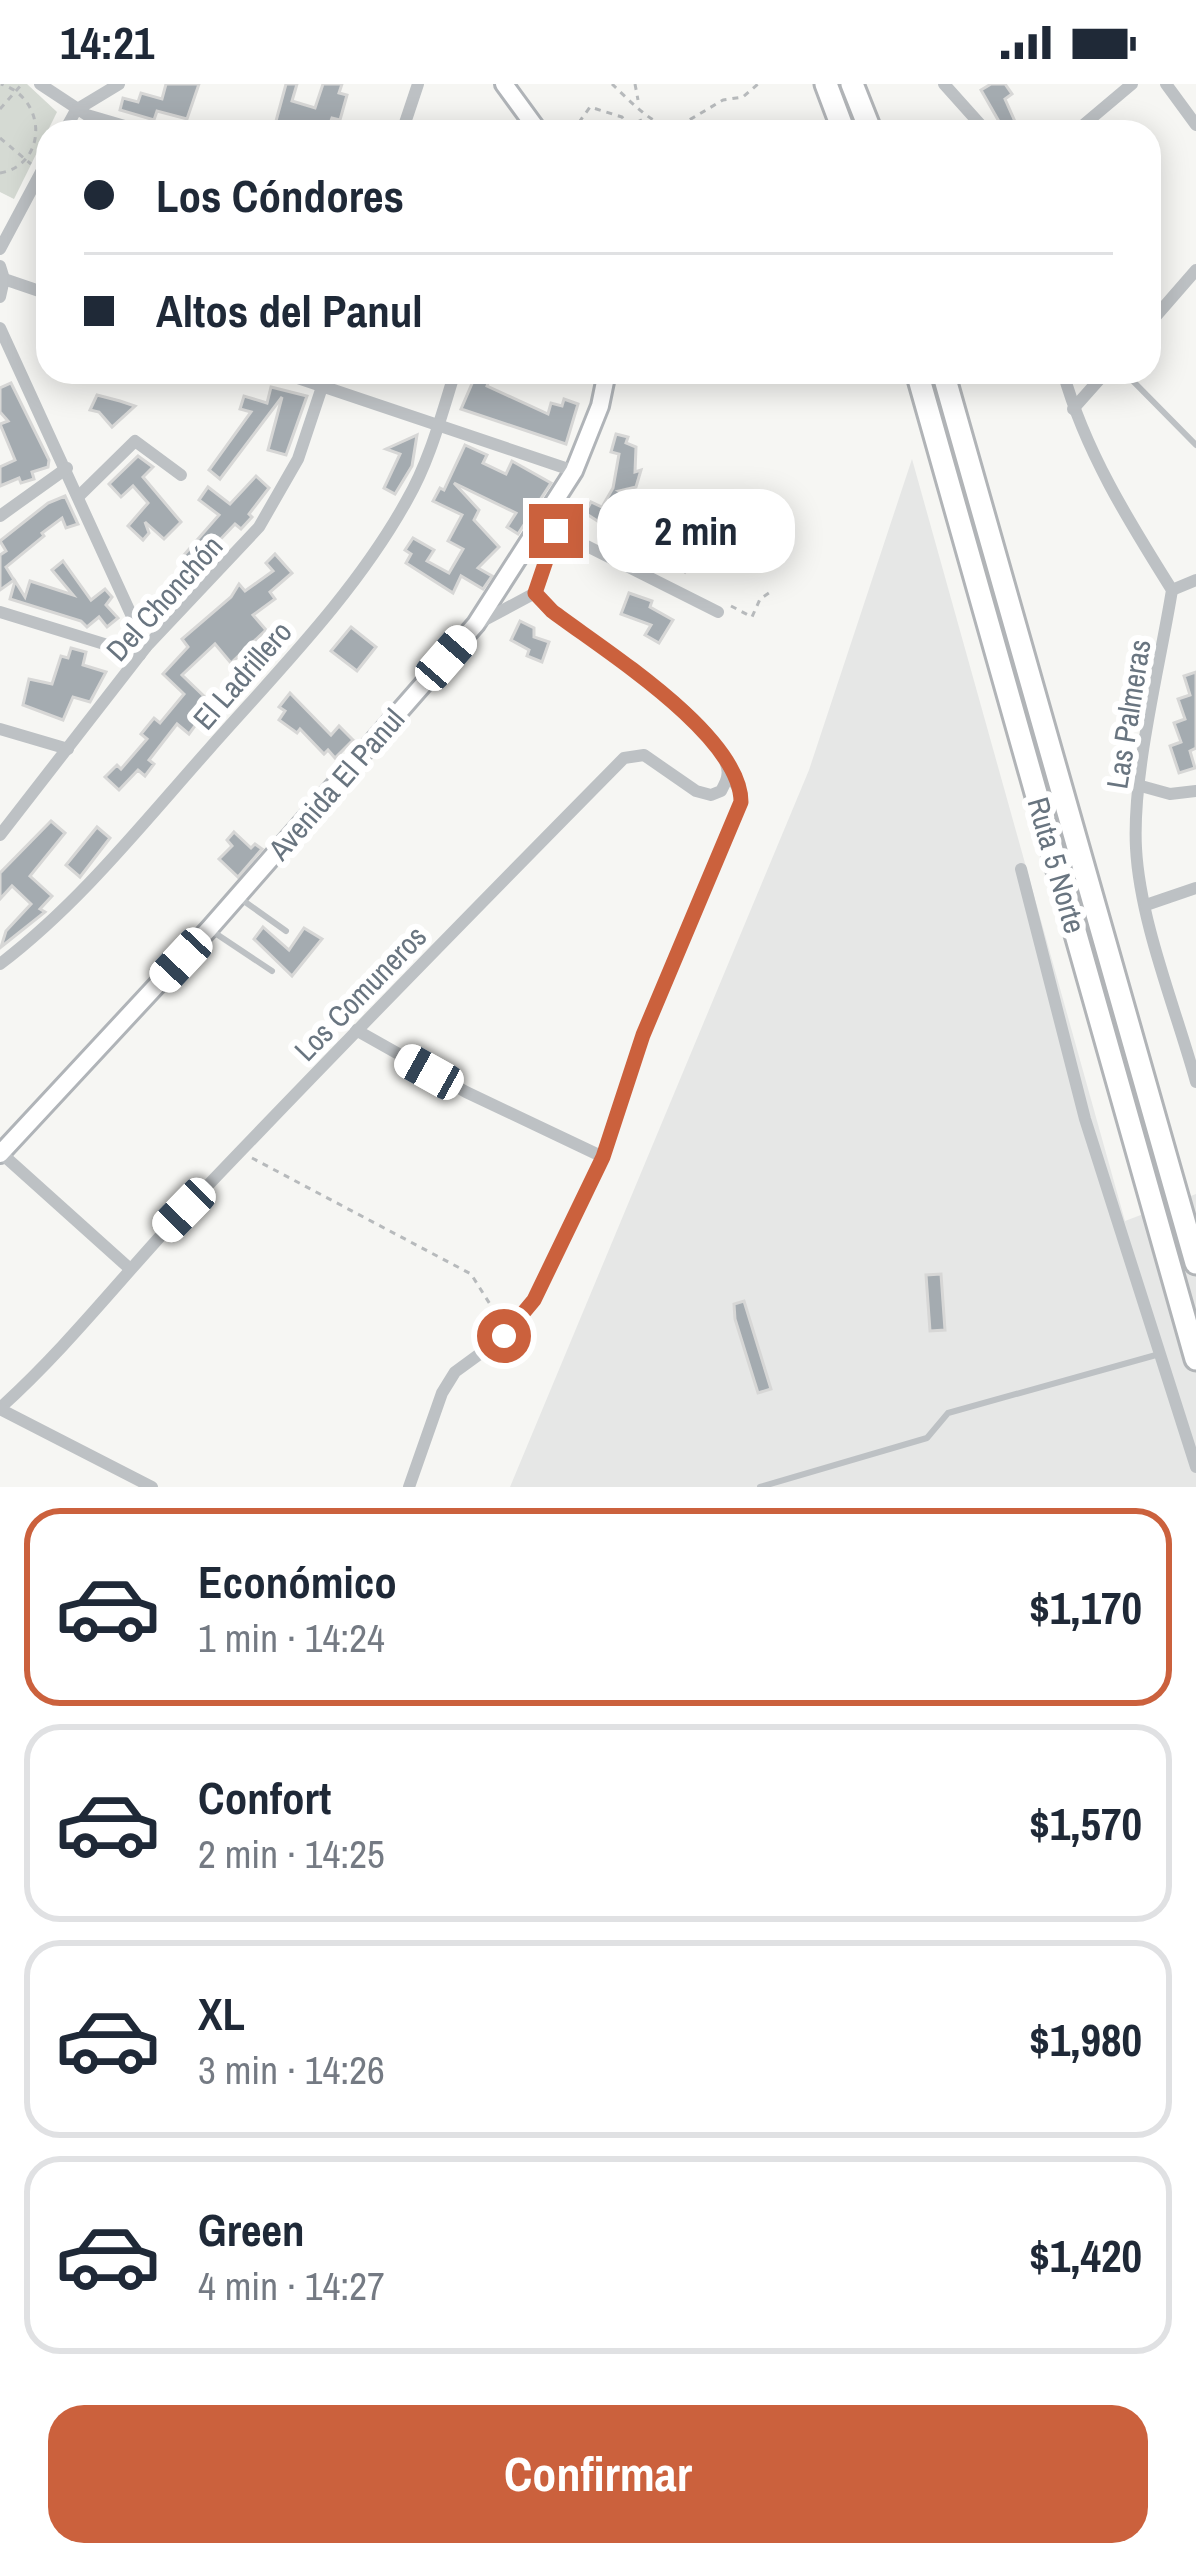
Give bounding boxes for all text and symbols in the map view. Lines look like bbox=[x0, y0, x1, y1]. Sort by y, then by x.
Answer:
text: 14:21 bbox=[60, 12, 154, 73]
text: Los Cóndores bbox=[156, 165, 404, 226]
text: Altos del Panul bbox=[156, 280, 423, 341]
callout: 2 min bbox=[598, 489, 796, 573]
route end bbox=[529, 504, 583, 558]
text: 2 min bbox=[654, 505, 738, 557]
street label: Del Chonchón bbox=[97, 527, 231, 669]
street label: El Ladrillero bbox=[184, 612, 300, 738]
car bbox=[409, 619, 483, 697]
street label: Las Palmeras bbox=[1096, 637, 1160, 791]
street label: Avenida El Panul bbox=[258, 700, 413, 869]
street label: Ruta 5 Norte bbox=[1019, 792, 1095, 938]
street label: Los Comuneros bbox=[285, 917, 435, 1069]
car bbox=[143, 921, 219, 999]
car bbox=[389, 1039, 469, 1105]
car bbox=[146, 1172, 222, 1248]
route start bbox=[477, 1309, 531, 1363]
text: Económico bbox=[198, 1551, 397, 1612]
icon: car bbox=[54, 1553, 162, 1661]
text: $1,170 bbox=[1029, 1577, 1142, 1638]
text: 1 min · 14:24 bbox=[198, 1612, 385, 1664]
text: Confort bbox=[198, 1767, 331, 1828]
icon: car bbox=[54, 1769, 162, 1877]
text: $1,570 bbox=[1029, 1793, 1142, 1854]
text: 2 min · 14:25 bbox=[198, 1828, 385, 1880]
text: XL bbox=[198, 1983, 245, 2044]
icon: car bbox=[54, 1985, 162, 2093]
text: $1,980 bbox=[1029, 2009, 1142, 2070]
text: 3 min · 14:26 bbox=[198, 2044, 385, 2096]
text: Green bbox=[198, 2199, 305, 2260]
icon: car bbox=[54, 2201, 162, 2309]
text: $1,420 bbox=[1029, 2225, 1142, 2286]
text: 4 min · 14:27 bbox=[198, 2260, 385, 2312]
button: Confirmar bbox=[48, 2405, 1148, 2543]

